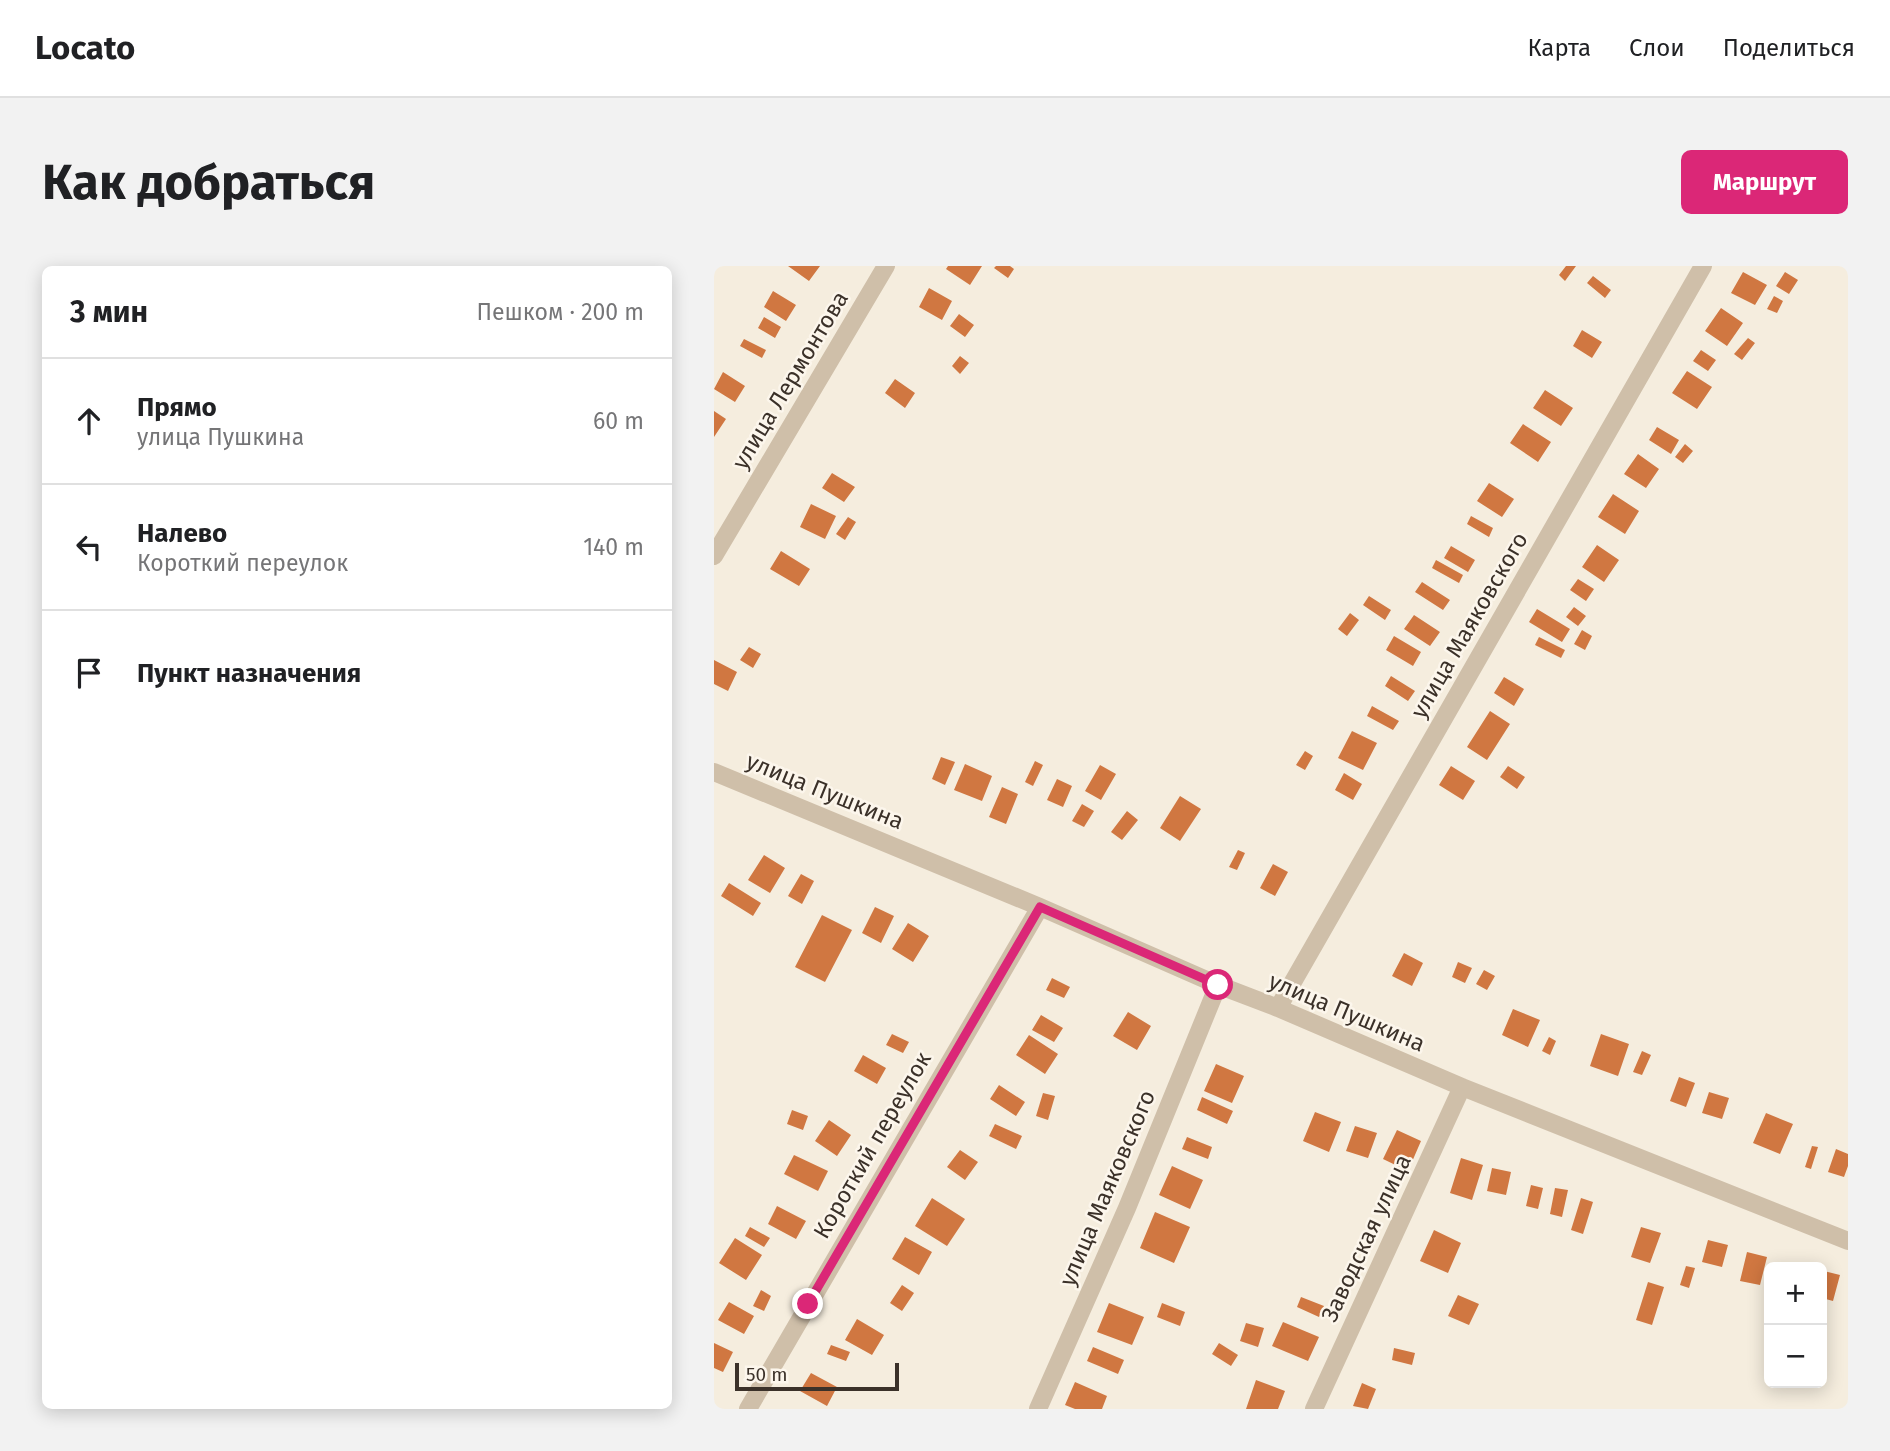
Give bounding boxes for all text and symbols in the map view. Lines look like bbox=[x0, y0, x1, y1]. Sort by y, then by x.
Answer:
text: Locato bbox=[35, 28, 135, 68]
text: Карта bbox=[1527, 34, 1591, 62]
text: Слои bbox=[1629, 34, 1685, 62]
text: Поделиться bbox=[1723, 34, 1855, 62]
button: Маршрут bbox=[1681, 150, 1848, 214]
text: Как добраться bbox=[42, 153, 375, 212]
street label: улица Лермонтова bbox=[726, 286, 854, 474]
text: 3 мин bbox=[70, 294, 148, 330]
text: Пешком · 200 m bbox=[476, 298, 644, 326]
text: Прямо bbox=[137, 392, 217, 423]
icon: ahead bbox=[70, 402, 108, 440]
text: 60 m bbox=[593, 407, 644, 435]
text: улица Пушкина bbox=[137, 423, 304, 451]
text: Налево bbox=[137, 518, 227, 549]
street label: улица Маяковского bbox=[1404, 527, 1534, 723]
icon: left bbox=[70, 528, 108, 566]
text: 140 m bbox=[583, 533, 644, 561]
text: Короткий переулок bbox=[137, 549, 348, 577]
icon: arrive bbox=[70, 654, 108, 692]
text: Пункт назначения bbox=[137, 658, 361, 689]
street label: улица Пушкина bbox=[742, 747, 908, 835]
street label: улица Пушкина bbox=[1265, 966, 1429, 1058]
route start bbox=[1202, 969, 1233, 1000]
street label: Короткий переулок bbox=[807, 1047, 937, 1243]
street label: улица Маяковского bbox=[1053, 1086, 1161, 1290]
street label: Заводская улица bbox=[1315, 1150, 1417, 1326]
map controls bbox=[1764, 1262, 1827, 1388]
button: + bbox=[1764, 1262, 1827, 1325]
route end bbox=[792, 1288, 823, 1319]
button: − bbox=[1764, 1325, 1827, 1388]
scale bar bbox=[735, 1360, 900, 1392]
text: 50 m bbox=[746, 1363, 787, 1386]

